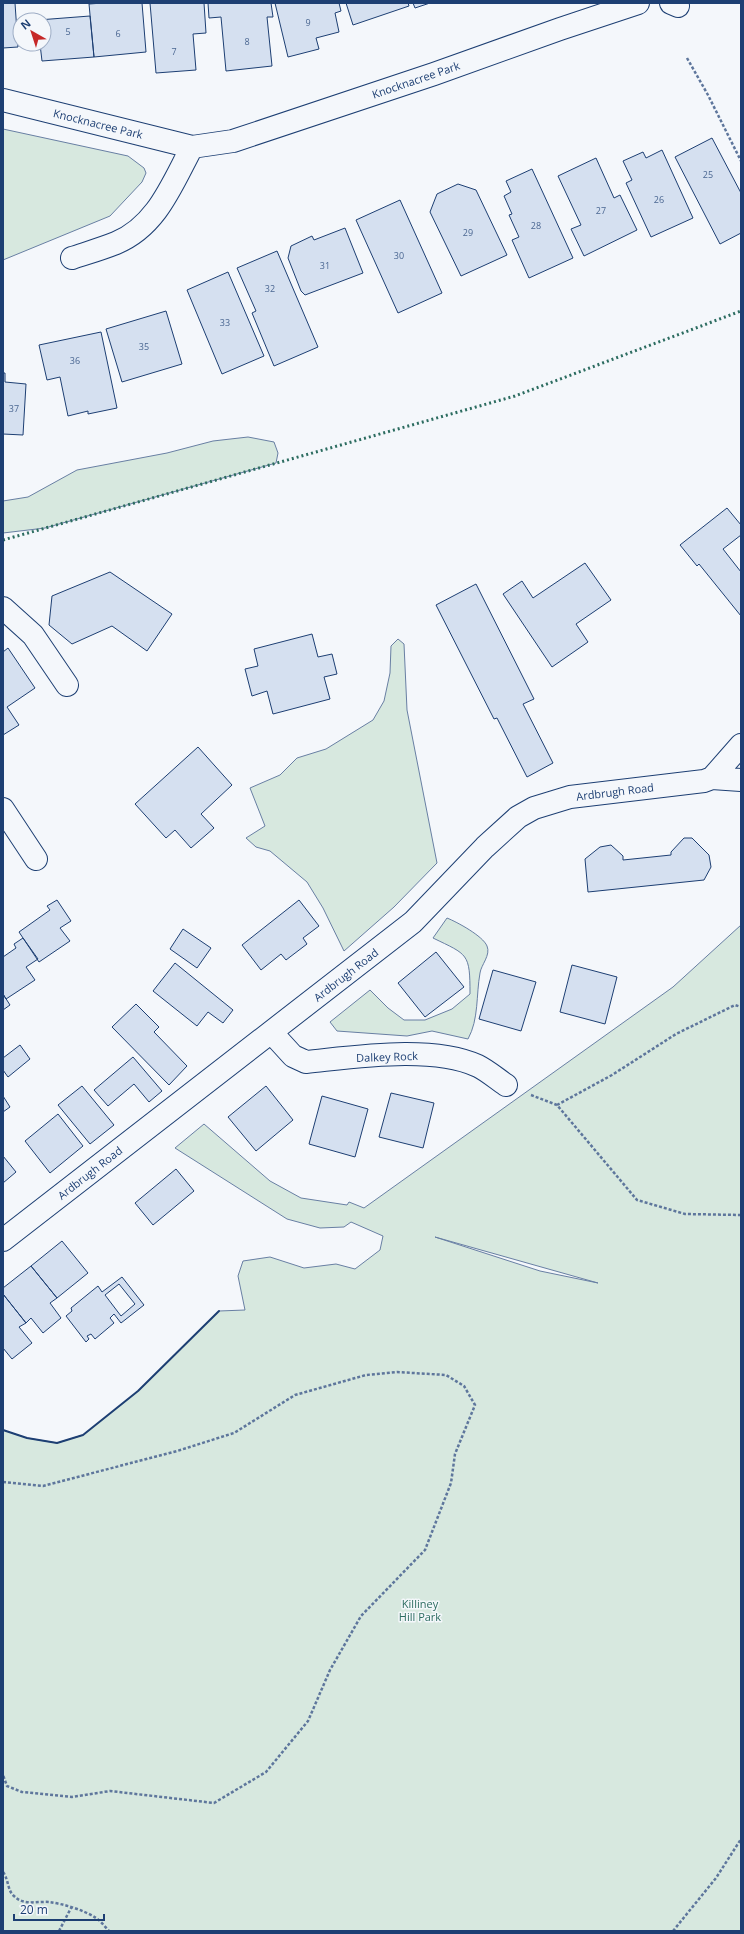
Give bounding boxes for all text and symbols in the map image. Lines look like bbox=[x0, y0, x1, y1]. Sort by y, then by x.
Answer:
north arrow bbox=[12, 12, 52, 52]
text: N bbox=[17, 15, 34, 32]
house number: 9 bbox=[305, 16, 311, 29]
house number: 5 bbox=[65, 25, 71, 38]
house number: 6 bbox=[115, 27, 121, 40]
house number: 8 bbox=[244, 35, 250, 48]
house number: 7 bbox=[171, 45, 177, 58]
street label: Knocknacree Park bbox=[370, 57, 462, 102]
street label: Knocknacree Park bbox=[52, 105, 145, 142]
house number: 25 bbox=[703, 168, 713, 181]
house number: 26 bbox=[654, 193, 664, 206]
house number: 27 bbox=[596, 204, 606, 217]
house number: 28 bbox=[531, 219, 541, 232]
house number: 29 bbox=[463, 226, 473, 239]
house number: 30 bbox=[394, 249, 404, 262]
house number: 31 bbox=[320, 259, 330, 272]
house number: 32 bbox=[265, 282, 275, 295]
house number: 33 bbox=[220, 316, 230, 329]
house number: 35 bbox=[139, 340, 149, 353]
house number: 36 bbox=[70, 354, 80, 367]
house number: 37 bbox=[9, 402, 19, 415]
street label: Ardbrugh Road bbox=[575, 779, 655, 804]
street label: Ardbrugh Road bbox=[310, 945, 381, 1005]
street label: Dalkey Rock bbox=[356, 1048, 418, 1065]
street label: Ardbrugh Road bbox=[54, 1143, 125, 1203]
park label: Killiney Hill Park bbox=[399, 1596, 441, 1624]
scale bar bbox=[14, 1896, 104, 1922]
text: 20 m bbox=[20, 1901, 48, 1918]

